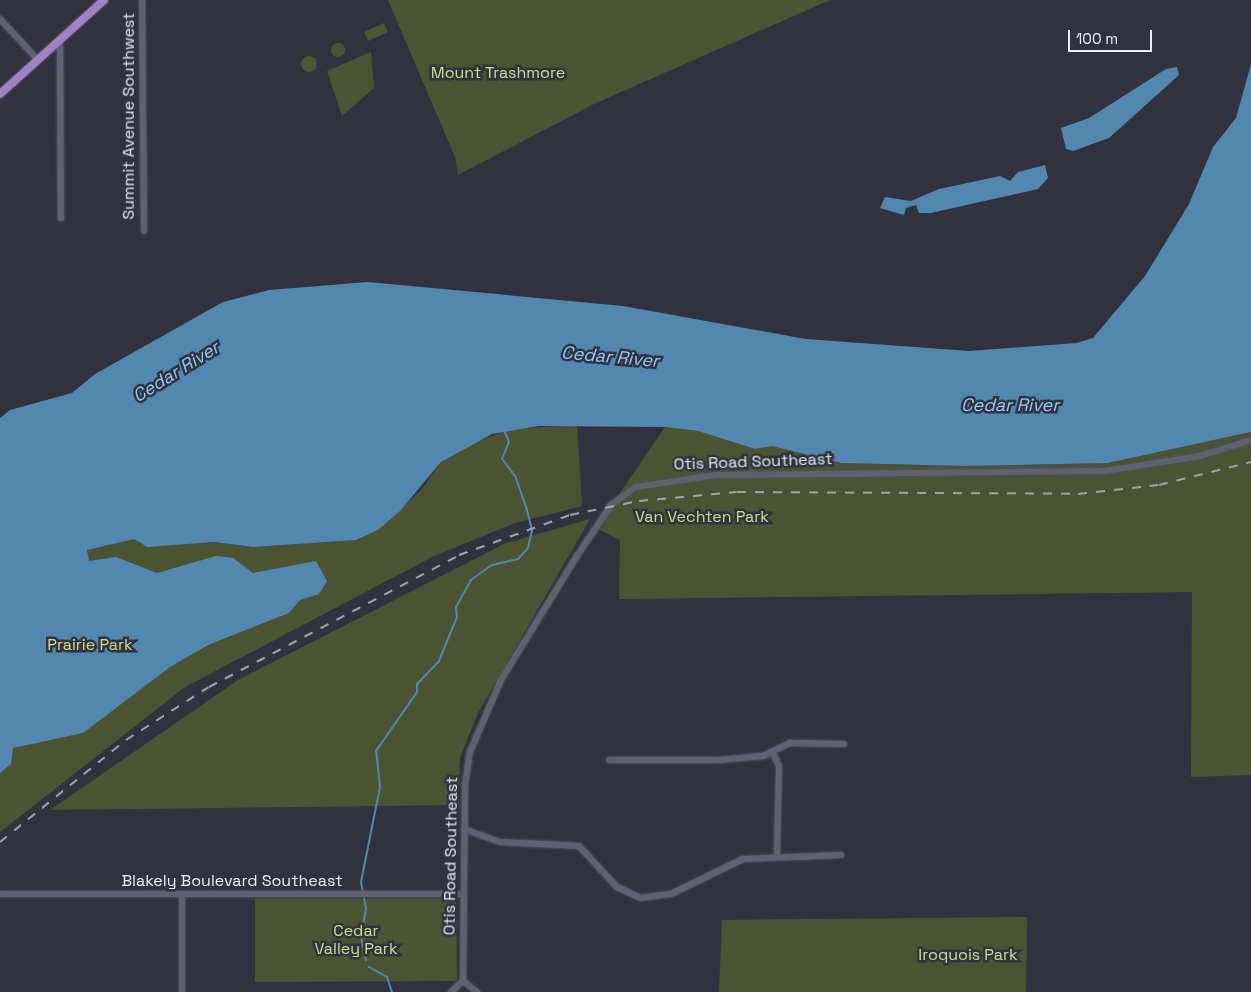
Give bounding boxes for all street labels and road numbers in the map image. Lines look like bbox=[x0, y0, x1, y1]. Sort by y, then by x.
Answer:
street label: Summit Avenue Southwest bbox=[119, 12, 139, 220]
street label: Otis Road Southeast bbox=[673, 450, 833, 474]
street label: Otis Road Southeast bbox=[440, 776, 462, 936]
street label: Blakely Boulevard Southeast bbox=[121, 871, 343, 891]

